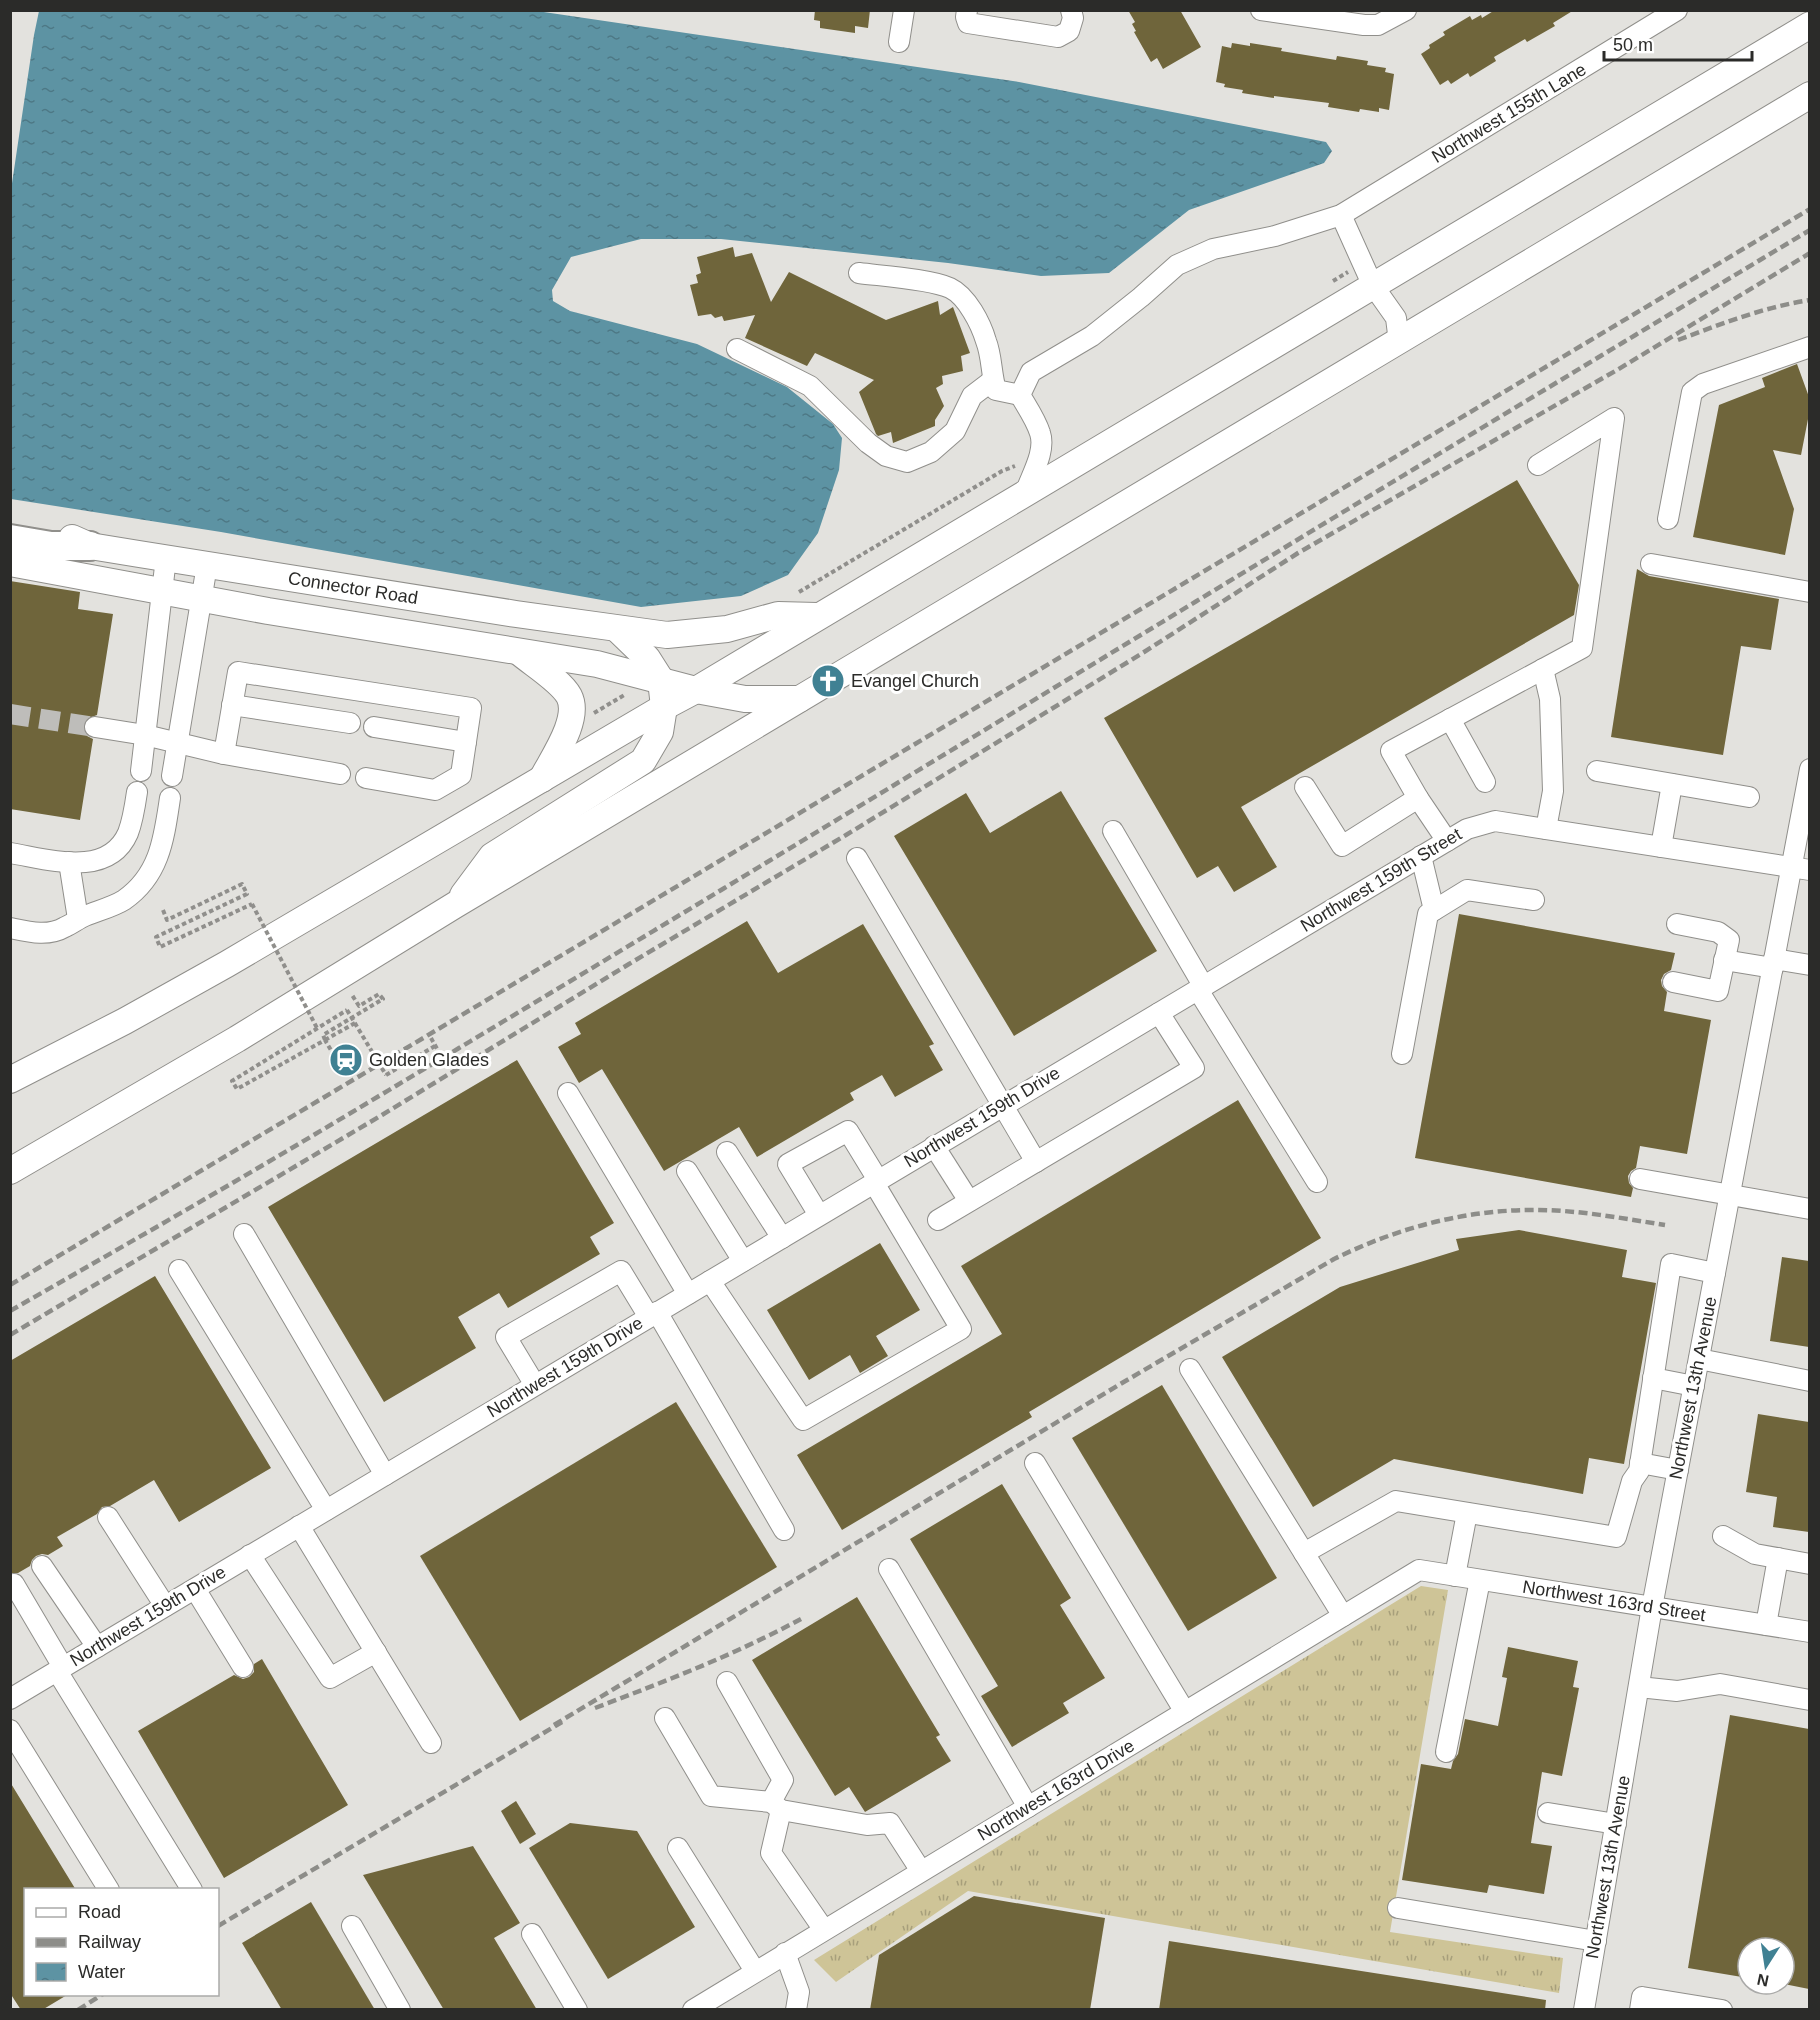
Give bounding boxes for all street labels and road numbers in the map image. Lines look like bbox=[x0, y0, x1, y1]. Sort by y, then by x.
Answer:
street label: Northwest 155th Lane bbox=[1428, 59, 1590, 167]
street label: Connector Road bbox=[287, 568, 419, 608]
street label: Northwest 159th Street bbox=[1297, 824, 1465, 936]
street label: Northwest 159th Drive bbox=[901, 1063, 1063, 1171]
street label: Northwest 13th Avenue bbox=[1665, 1295, 1721, 1481]
street label: Northwest 159th Drive bbox=[484, 1313, 646, 1421]
street label: Northwest 159th Drive bbox=[67, 1562, 229, 1670]
street label: Northwest 163rd Street bbox=[1521, 1577, 1707, 1625]
street label: Northwest 163rd Drive bbox=[974, 1735, 1138, 1845]
street label: Northwest 13th Avenue bbox=[1582, 1774, 1634, 1960]

